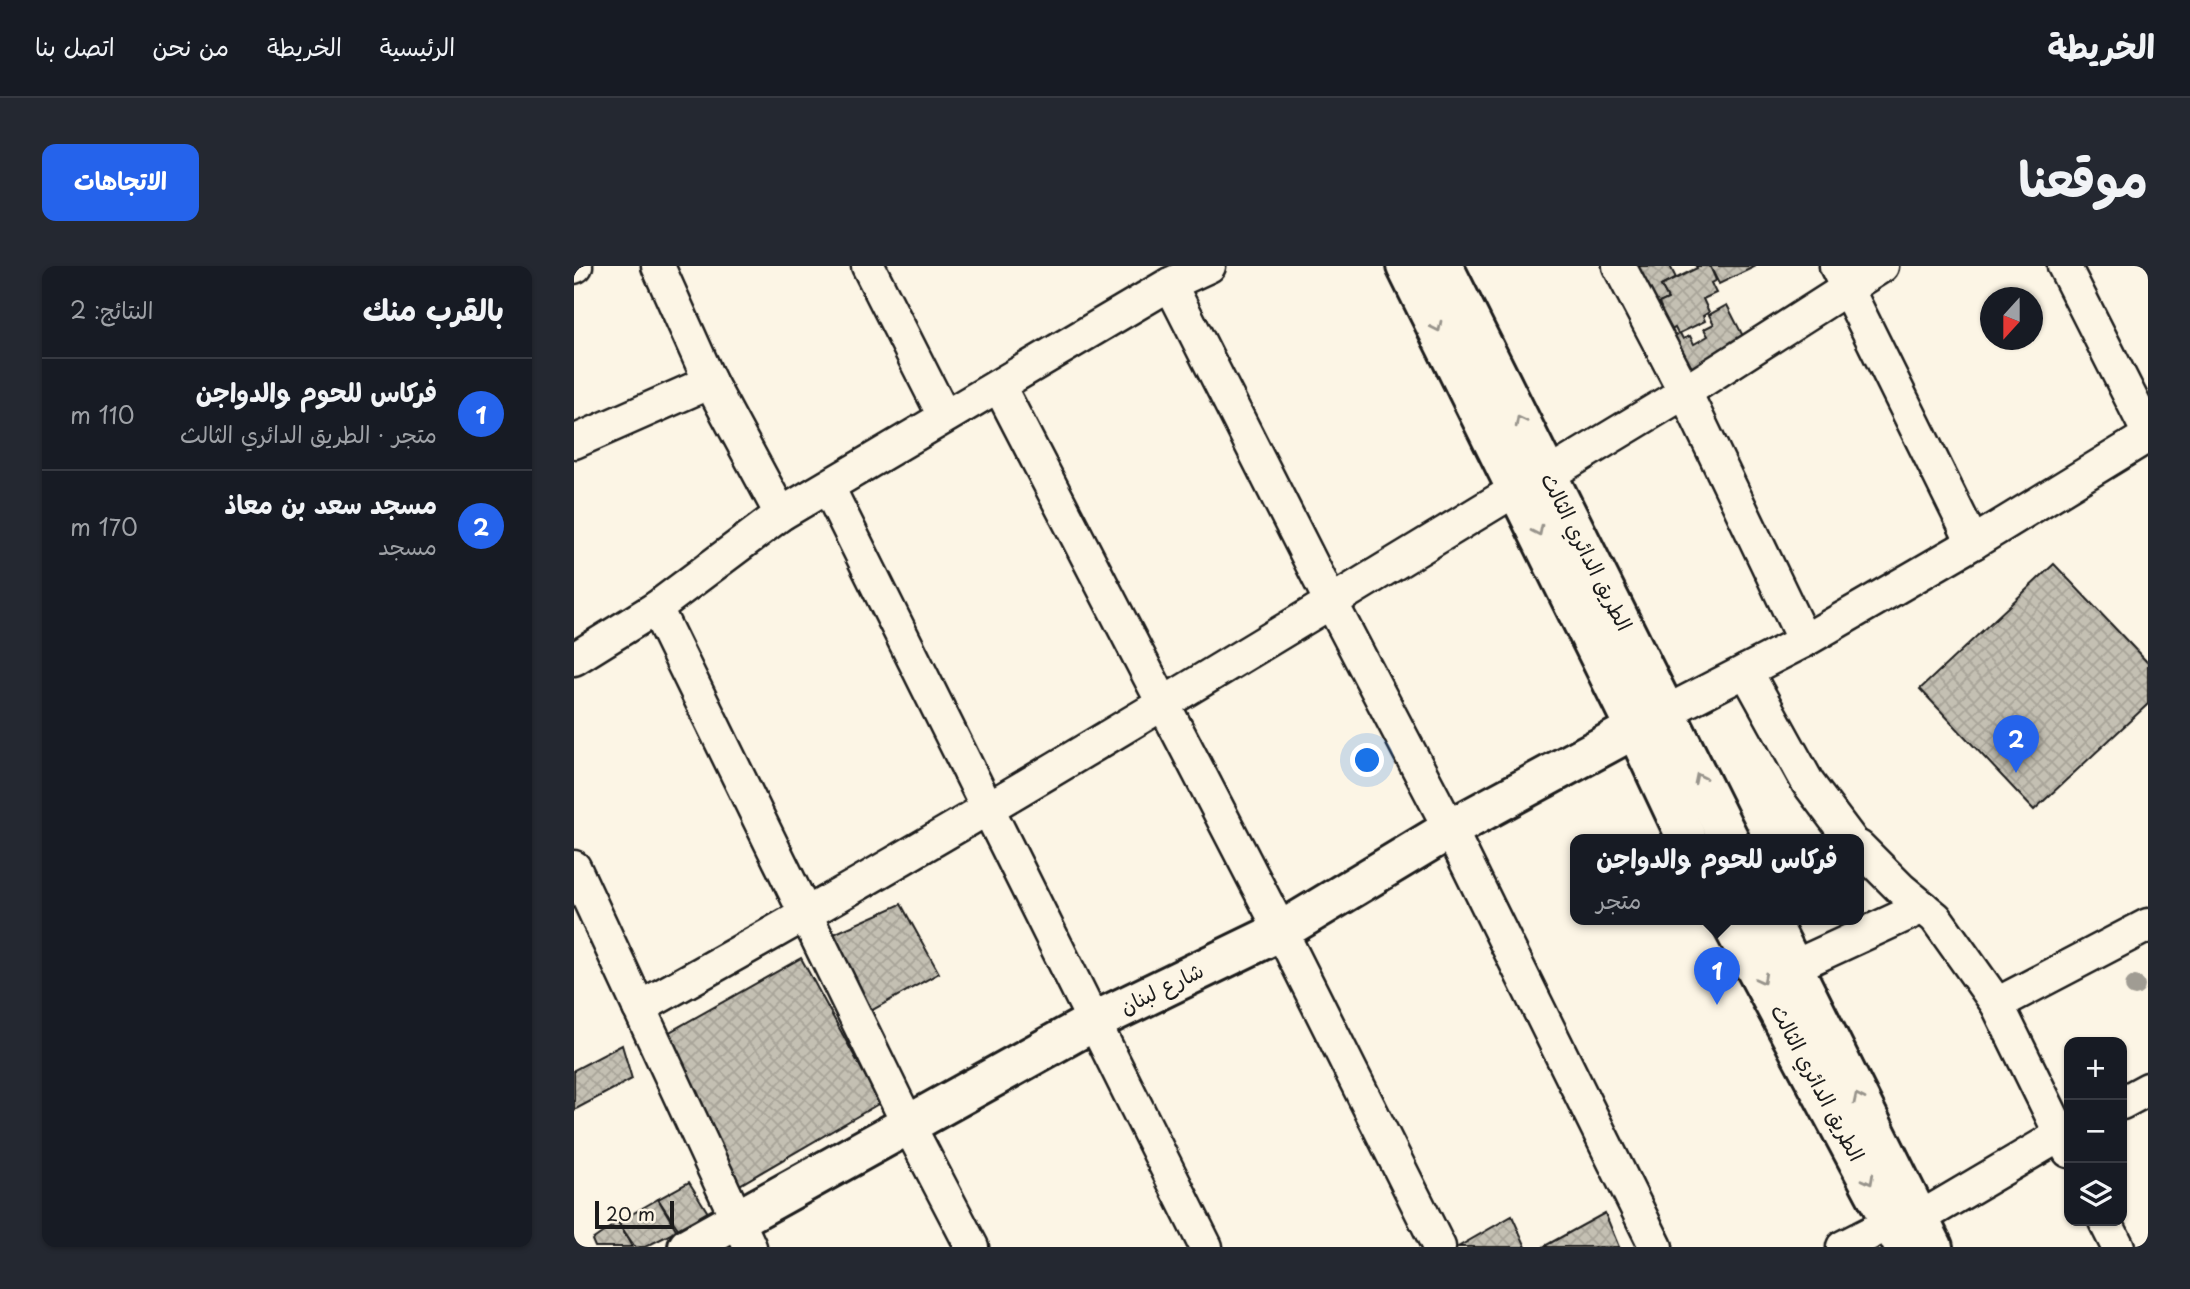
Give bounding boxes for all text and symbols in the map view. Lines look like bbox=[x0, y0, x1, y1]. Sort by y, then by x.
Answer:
text: الخريطة bbox=[2048, 20, 2155, 70]
text: اتصل بنا bbox=[35, 28, 115, 64]
text: من نحن bbox=[153, 28, 229, 64]
text: الخريطة bbox=[267, 28, 342, 64]
text: الرئيسية bbox=[380, 28, 455, 64]
text: موقعنا bbox=[2018, 140, 2148, 214]
button: الاتجاهات bbox=[42, 144, 199, 221]
text: بالقرب منك bbox=[363, 286, 504, 331]
north arrow bbox=[1980, 287, 2043, 350]
text: النتائج: 2 bbox=[70, 292, 153, 327]
one-way arrow bbox=[1428, 320, 1442, 332]
text: فركاس للحوم والدواجن bbox=[196, 372, 437, 411]
text: 110 m bbox=[70, 397, 135, 432]
text: 1 bbox=[476, 397, 487, 432]
text: متجر · الطريق الدائري الثالث bbox=[180, 416, 437, 451]
one-way arrow bbox=[1515, 416, 1529, 428]
street label: الطريق الدائري الثالث bbox=[1533, 466, 1642, 636]
text: مسجد سعد بن معاذ bbox=[225, 484, 437, 523]
text: 170 m bbox=[70, 509, 138, 544]
text: 2 bbox=[473, 509, 489, 544]
one-way arrow bbox=[1530, 524, 1544, 536]
text: مسجد bbox=[378, 528, 437, 563]
pin: 2 bbox=[1993, 715, 2039, 773]
your location bbox=[1350, 743, 1384, 777]
one-way arrow bbox=[1693, 773, 1707, 785]
popup bbox=[1570, 834, 1864, 925]
text: فركاس للحوم والدواجن bbox=[1596, 838, 1838, 877]
text: متجر bbox=[1596, 882, 1641, 917]
pin: 1 bbox=[1694, 947, 1740, 1005]
street label: شارع لبنان bbox=[1114, 953, 1209, 1022]
one-way arrow bbox=[1753, 972, 1767, 985]
street label: الطريق الدائري الثالث bbox=[1763, 998, 1874, 1167]
map controls bbox=[2064, 1037, 2127, 1226]
button: + bbox=[2064, 1037, 2127, 1100]
one-way arrow bbox=[1852, 1093, 1866, 1105]
button: − bbox=[2064, 1100, 2127, 1163]
button: layers bbox=[2064, 1163, 2127, 1226]
one-way arrow bbox=[1861, 1173, 1874, 1185]
scale bar bbox=[595, 1198, 674, 1230]
text: 20 m bbox=[606, 1199, 655, 1227]

